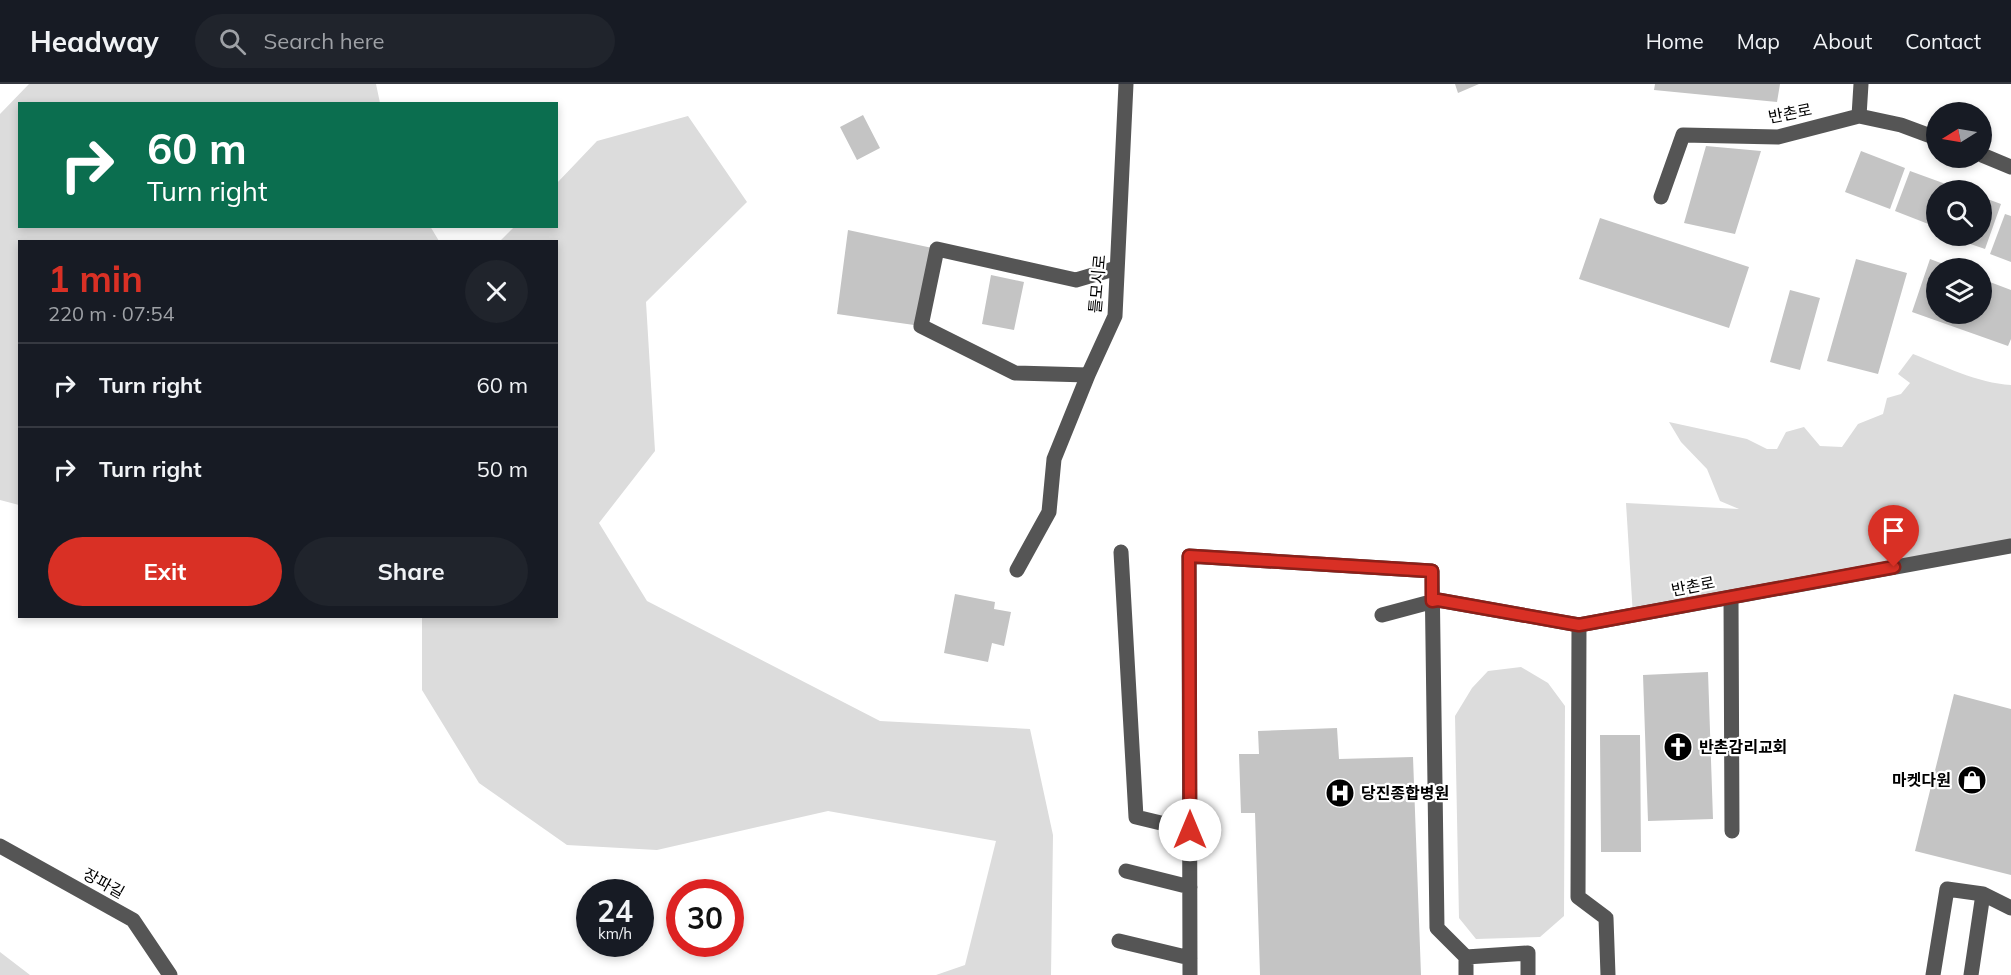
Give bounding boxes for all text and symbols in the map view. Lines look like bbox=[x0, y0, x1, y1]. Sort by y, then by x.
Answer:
search box bbox=[195, 14, 615, 68]
text: Headway bbox=[30, 24, 159, 59]
icon: search bbox=[216, 25, 249, 58]
text: Search here bbox=[264, 27, 385, 55]
text: Home bbox=[1646, 28, 1704, 54]
text: Map bbox=[1737, 28, 1780, 54]
text: About bbox=[1813, 28, 1872, 54]
text: Contact bbox=[1905, 28, 1981, 54]
street label: 반촌로 bbox=[1766, 99, 1814, 127]
north arrow bbox=[1926, 102, 1992, 168]
map controls bbox=[1926, 102, 1992, 324]
text: 60 m bbox=[147, 122, 247, 175]
icon: right bbox=[48, 126, 126, 204]
text: Turn right bbox=[147, 174, 267, 208]
button: search bbox=[1926, 180, 1992, 246]
street label: 틀모시로 bbox=[1084, 254, 1110, 314]
text: 1 min bbox=[48, 256, 143, 301]
button: layers bbox=[1926, 258, 1992, 324]
button: close bbox=[465, 260, 528, 323]
text: 220 m · 07:54 bbox=[48, 301, 174, 326]
icon: right bbox=[48, 369, 81, 402]
text: Turn right bbox=[99, 371, 202, 399]
text: 60 m bbox=[477, 371, 528, 399]
icon: right bbox=[48, 453, 81, 486]
text: Turn right bbox=[99, 455, 202, 483]
text: 50 m bbox=[477, 455, 528, 483]
pin bbox=[1868, 505, 1919, 567]
icon: arrive bbox=[1877, 514, 1910, 547]
button: Exit bbox=[48, 537, 282, 606]
button: Share bbox=[294, 537, 528, 606]
street label: 반촌로 bbox=[1669, 572, 1717, 600]
church icon: 반촌감리교회 bbox=[1662, 731, 1694, 763]
place label: 반촌감리교회 bbox=[1699, 737, 1787, 757]
shop icon: 마켓다원 bbox=[1956, 764, 1988, 796]
place label: 마켓다원 bbox=[1892, 770, 1951, 790]
hospital icon: 당진종합병원 bbox=[1324, 777, 1356, 809]
place label: 당진종합병원 bbox=[1361, 783, 1449, 803]
position arrow bbox=[1158, 798, 1222, 862]
street label: 장파길 bbox=[80, 864, 128, 902]
speed limit sign: 30 bbox=[666, 879, 744, 957]
text: 24 bbox=[597, 892, 633, 930]
text: km/h bbox=[598, 924, 632, 943]

